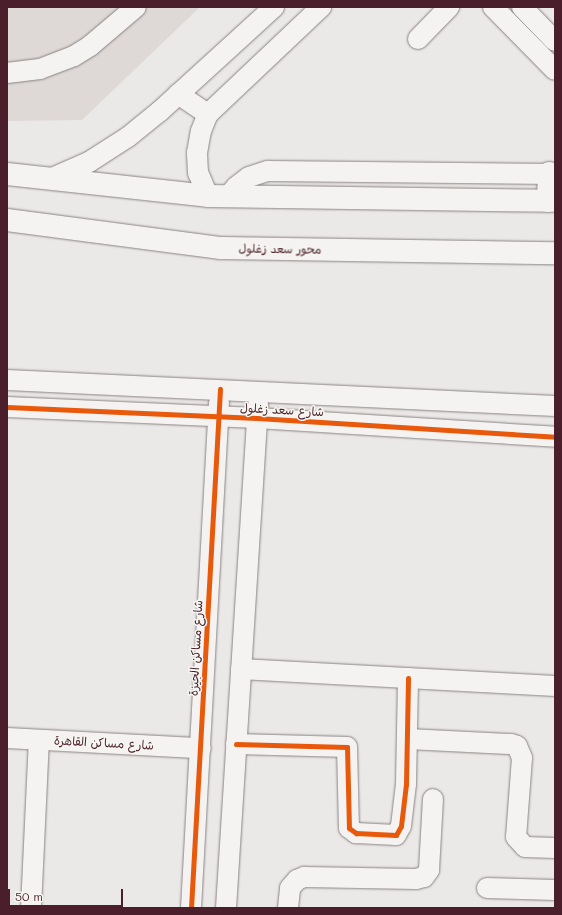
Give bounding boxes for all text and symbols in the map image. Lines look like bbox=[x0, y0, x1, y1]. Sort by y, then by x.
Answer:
street label: محور سعد زغلول bbox=[238, 241, 322, 257]
street label: شارع سعد زغلول bbox=[240, 401, 324, 419]
street label: شارع مساكن الجيزة bbox=[186, 600, 206, 696]
street label: شارع مساكن القاهرة bbox=[54, 733, 154, 753]
scale bar bbox=[10, 881, 125, 907]
text: 50 m bbox=[15, 888, 43, 904]

